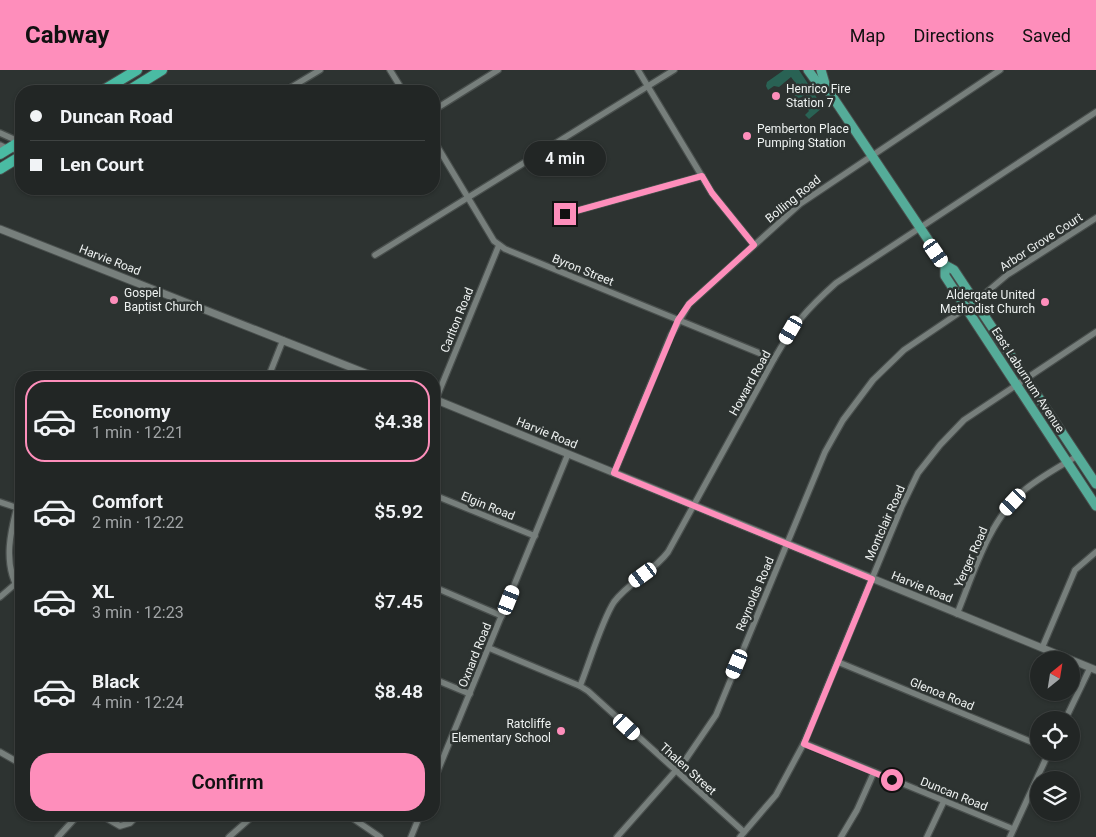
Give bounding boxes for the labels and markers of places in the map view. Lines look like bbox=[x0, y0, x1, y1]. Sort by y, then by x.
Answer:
place label: Henrico Fire Station 7 bbox=[786, 82, 851, 110]
marker: Henrico Fire Station 7 bbox=[770, 90, 782, 102]
place label: Pemberton Place Pumping Station bbox=[757, 122, 849, 150]
marker: Pemberton Place Pumping Station bbox=[741, 130, 753, 142]
place label: Gospel Baptist Church bbox=[124, 286, 203, 314]
place label: Aldergate United Methodist Church bbox=[940, 288, 1035, 316]
marker: Gospel Baptist Church bbox=[108, 294, 120, 306]
marker: Aldergate United Methodist Church bbox=[1039, 296, 1051, 308]
place label: Ratcliffe Elementary School bbox=[451, 717, 551, 745]
marker: Ratcliffe Elementary School bbox=[555, 725, 567, 737]

